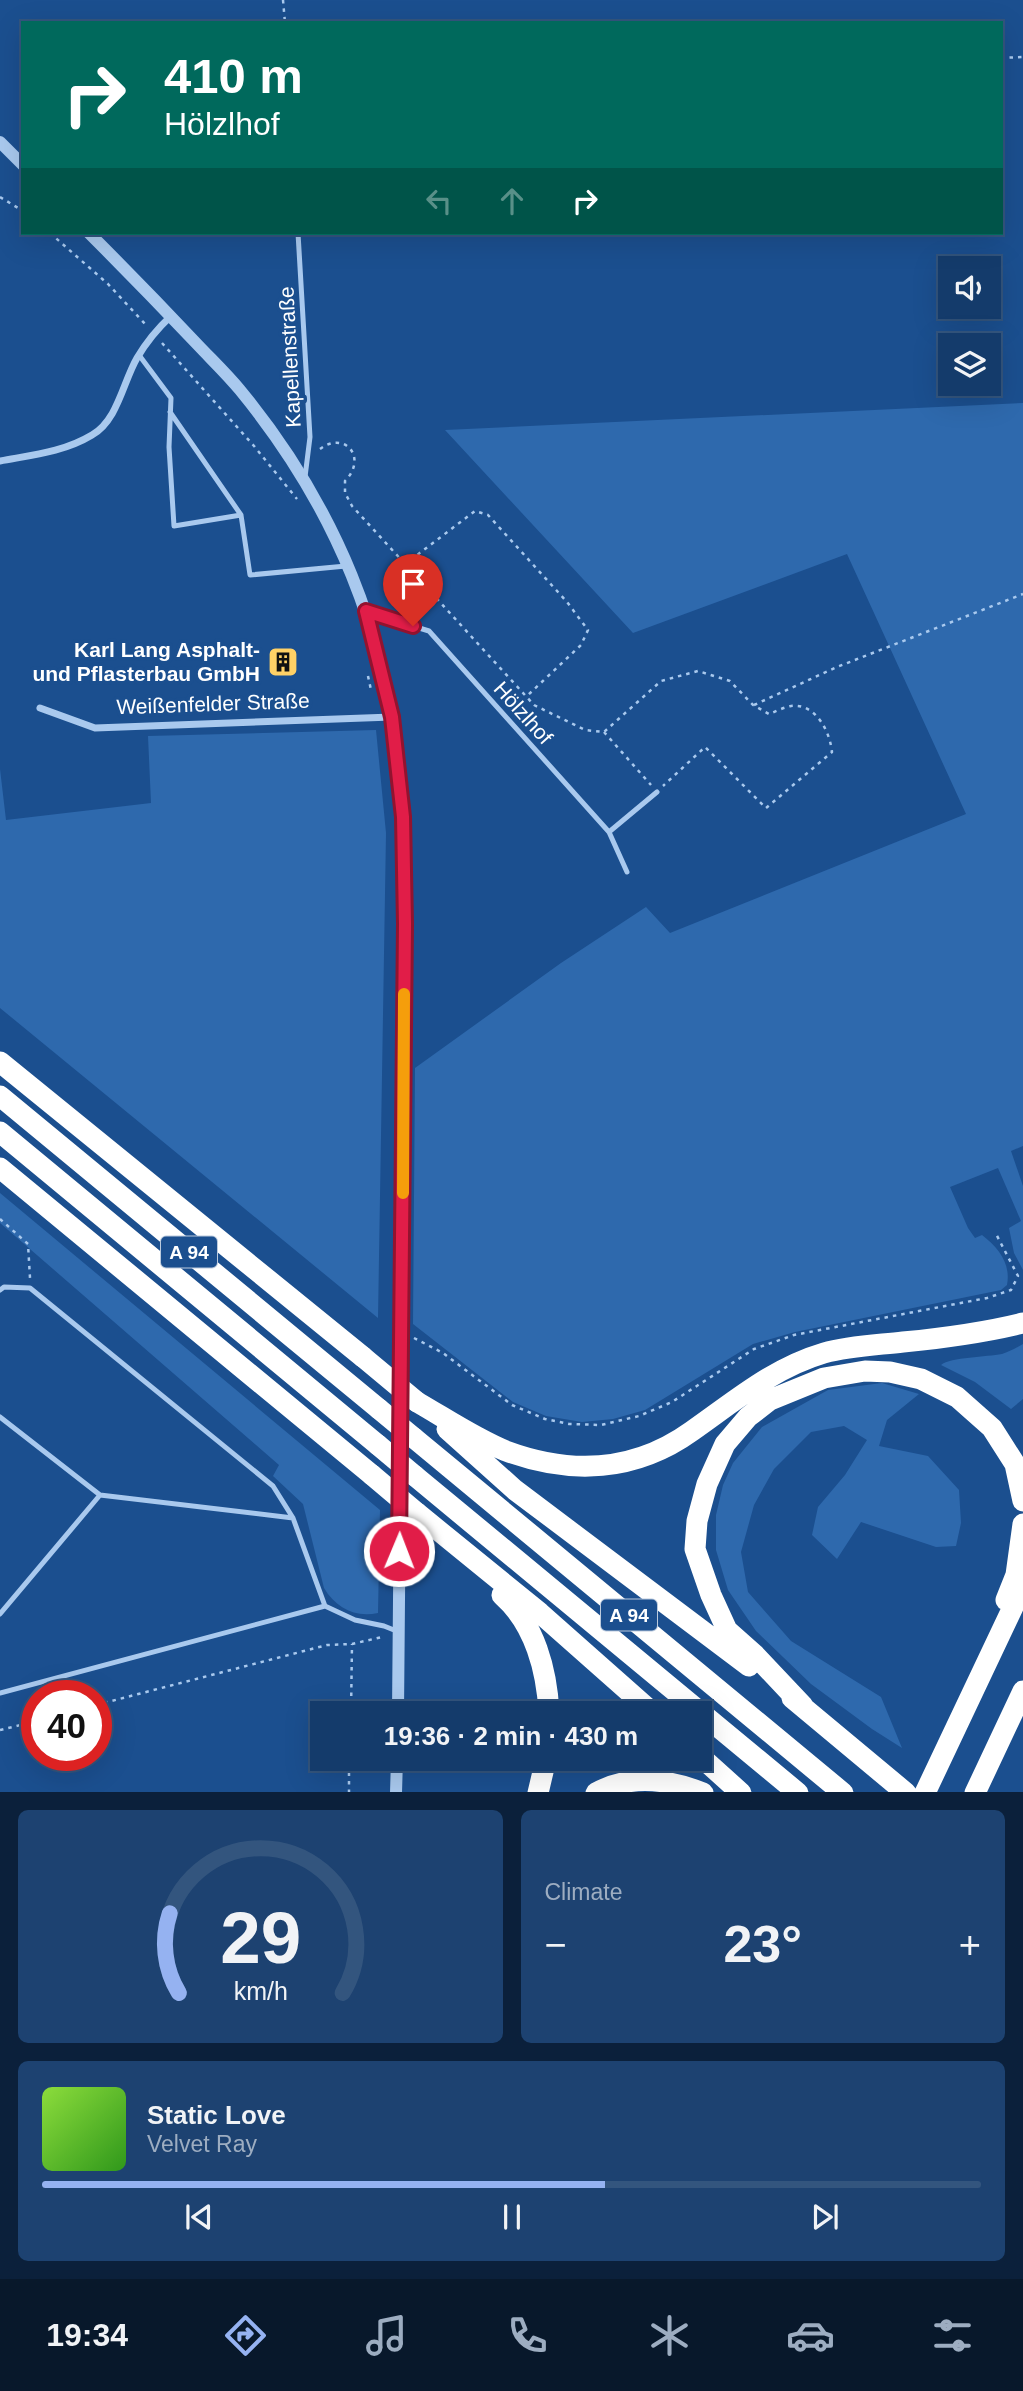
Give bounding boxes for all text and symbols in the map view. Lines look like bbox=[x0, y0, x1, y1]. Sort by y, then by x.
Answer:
icon: right bbox=[49, 49, 140, 140]
text: 410 m bbox=[164, 49, 303, 103]
text: Hölzlhof bbox=[164, 106, 280, 142]
icon: left bbox=[420, 182, 458, 220]
icon: ahead bbox=[493, 182, 531, 220]
icon: right bbox=[566, 182, 604, 220]
map controls bbox=[938, 256, 1001, 396]
button: sound bbox=[938, 256, 1001, 319]
street label: Kapellenstraße bbox=[274, 286, 305, 428]
button: layers bbox=[938, 333, 1001, 396]
pin bbox=[383, 554, 443, 626]
icon: arrive bbox=[394, 565, 432, 603]
place label: Karl Lang Asphalt- und Pflasterbau GmbH bbox=[32, 638, 260, 685]
building icon: Karl Lang Asphalt- und Pflasterbau GmbH bbox=[266, 645, 300, 679]
street label: Hölzlhof bbox=[489, 677, 557, 749]
street label: Weißenfelder Straße bbox=[116, 689, 310, 718]
road number: A 94 bbox=[161, 1236, 217, 1268]
position arrow bbox=[362, 1514, 436, 1588]
road number: A 94 bbox=[601, 1600, 657, 1630]
speed limit sign: 40 bbox=[21, 1680, 112, 1771]
text: 19:36 · 2 min · 430 m bbox=[384, 1721, 638, 1751]
text: Climate bbox=[545, 1879, 622, 1905]
text: 29 bbox=[220, 1897, 301, 1978]
text: 23° bbox=[723, 1915, 802, 1973]
text: − bbox=[545, 1924, 567, 1966]
text: + bbox=[959, 1924, 981, 1966]
text: km/h bbox=[233, 1976, 287, 2004]
text: Static Love bbox=[147, 2100, 286, 2130]
text: Velvet Ray bbox=[147, 2131, 257, 2157]
icon: previous bbox=[180, 2198, 218, 2236]
icon: pause bbox=[493, 2198, 531, 2236]
icon: next bbox=[806, 2198, 844, 2236]
icon: directions bbox=[221, 2311, 270, 2360]
icon: music bbox=[362, 2311, 411, 2360]
icon: phone bbox=[503, 2311, 552, 2360]
icon: climate bbox=[645, 2311, 694, 2360]
icon: car bbox=[786, 2311, 835, 2360]
icon: filters bbox=[928, 2311, 977, 2360]
text: 19:34 bbox=[46, 2317, 128, 2353]

